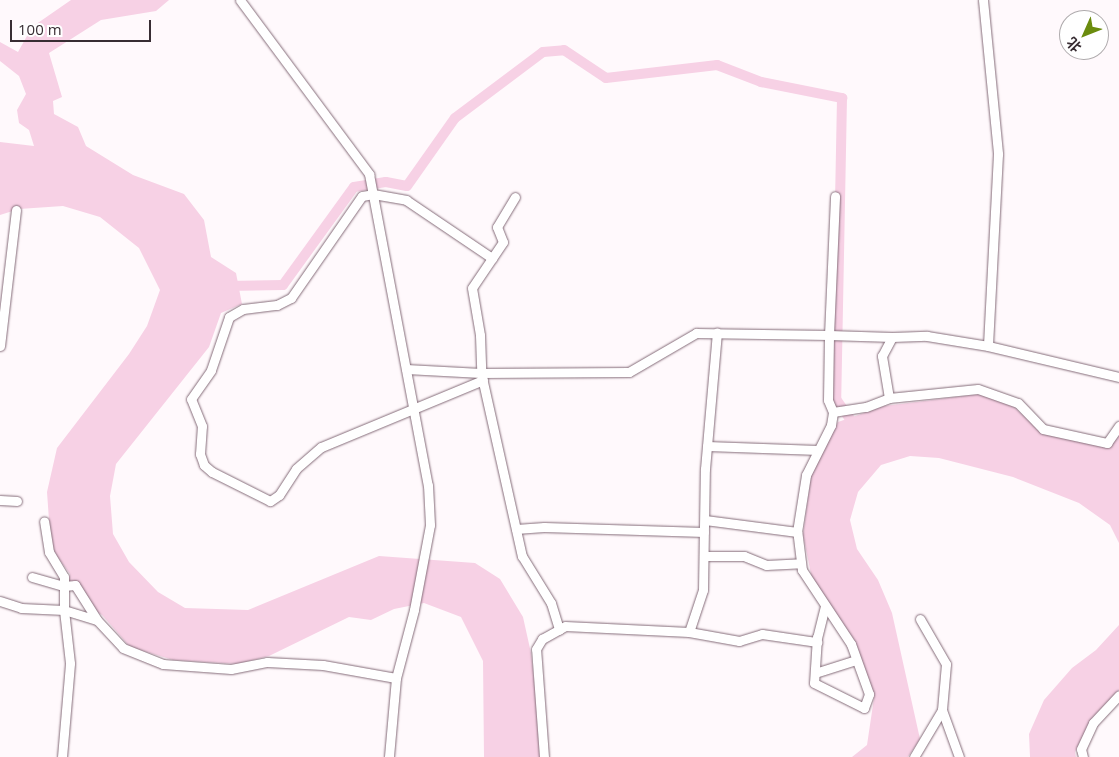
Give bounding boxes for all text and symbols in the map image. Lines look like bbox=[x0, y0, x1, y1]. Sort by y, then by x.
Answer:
scale bar bbox=[12, 10, 154, 42]
north arrow bbox=[1059, 10, 1109, 60]
text: 100 m bbox=[18, 19, 62, 39]
text: 北 bbox=[1062, 33, 1085, 57]

